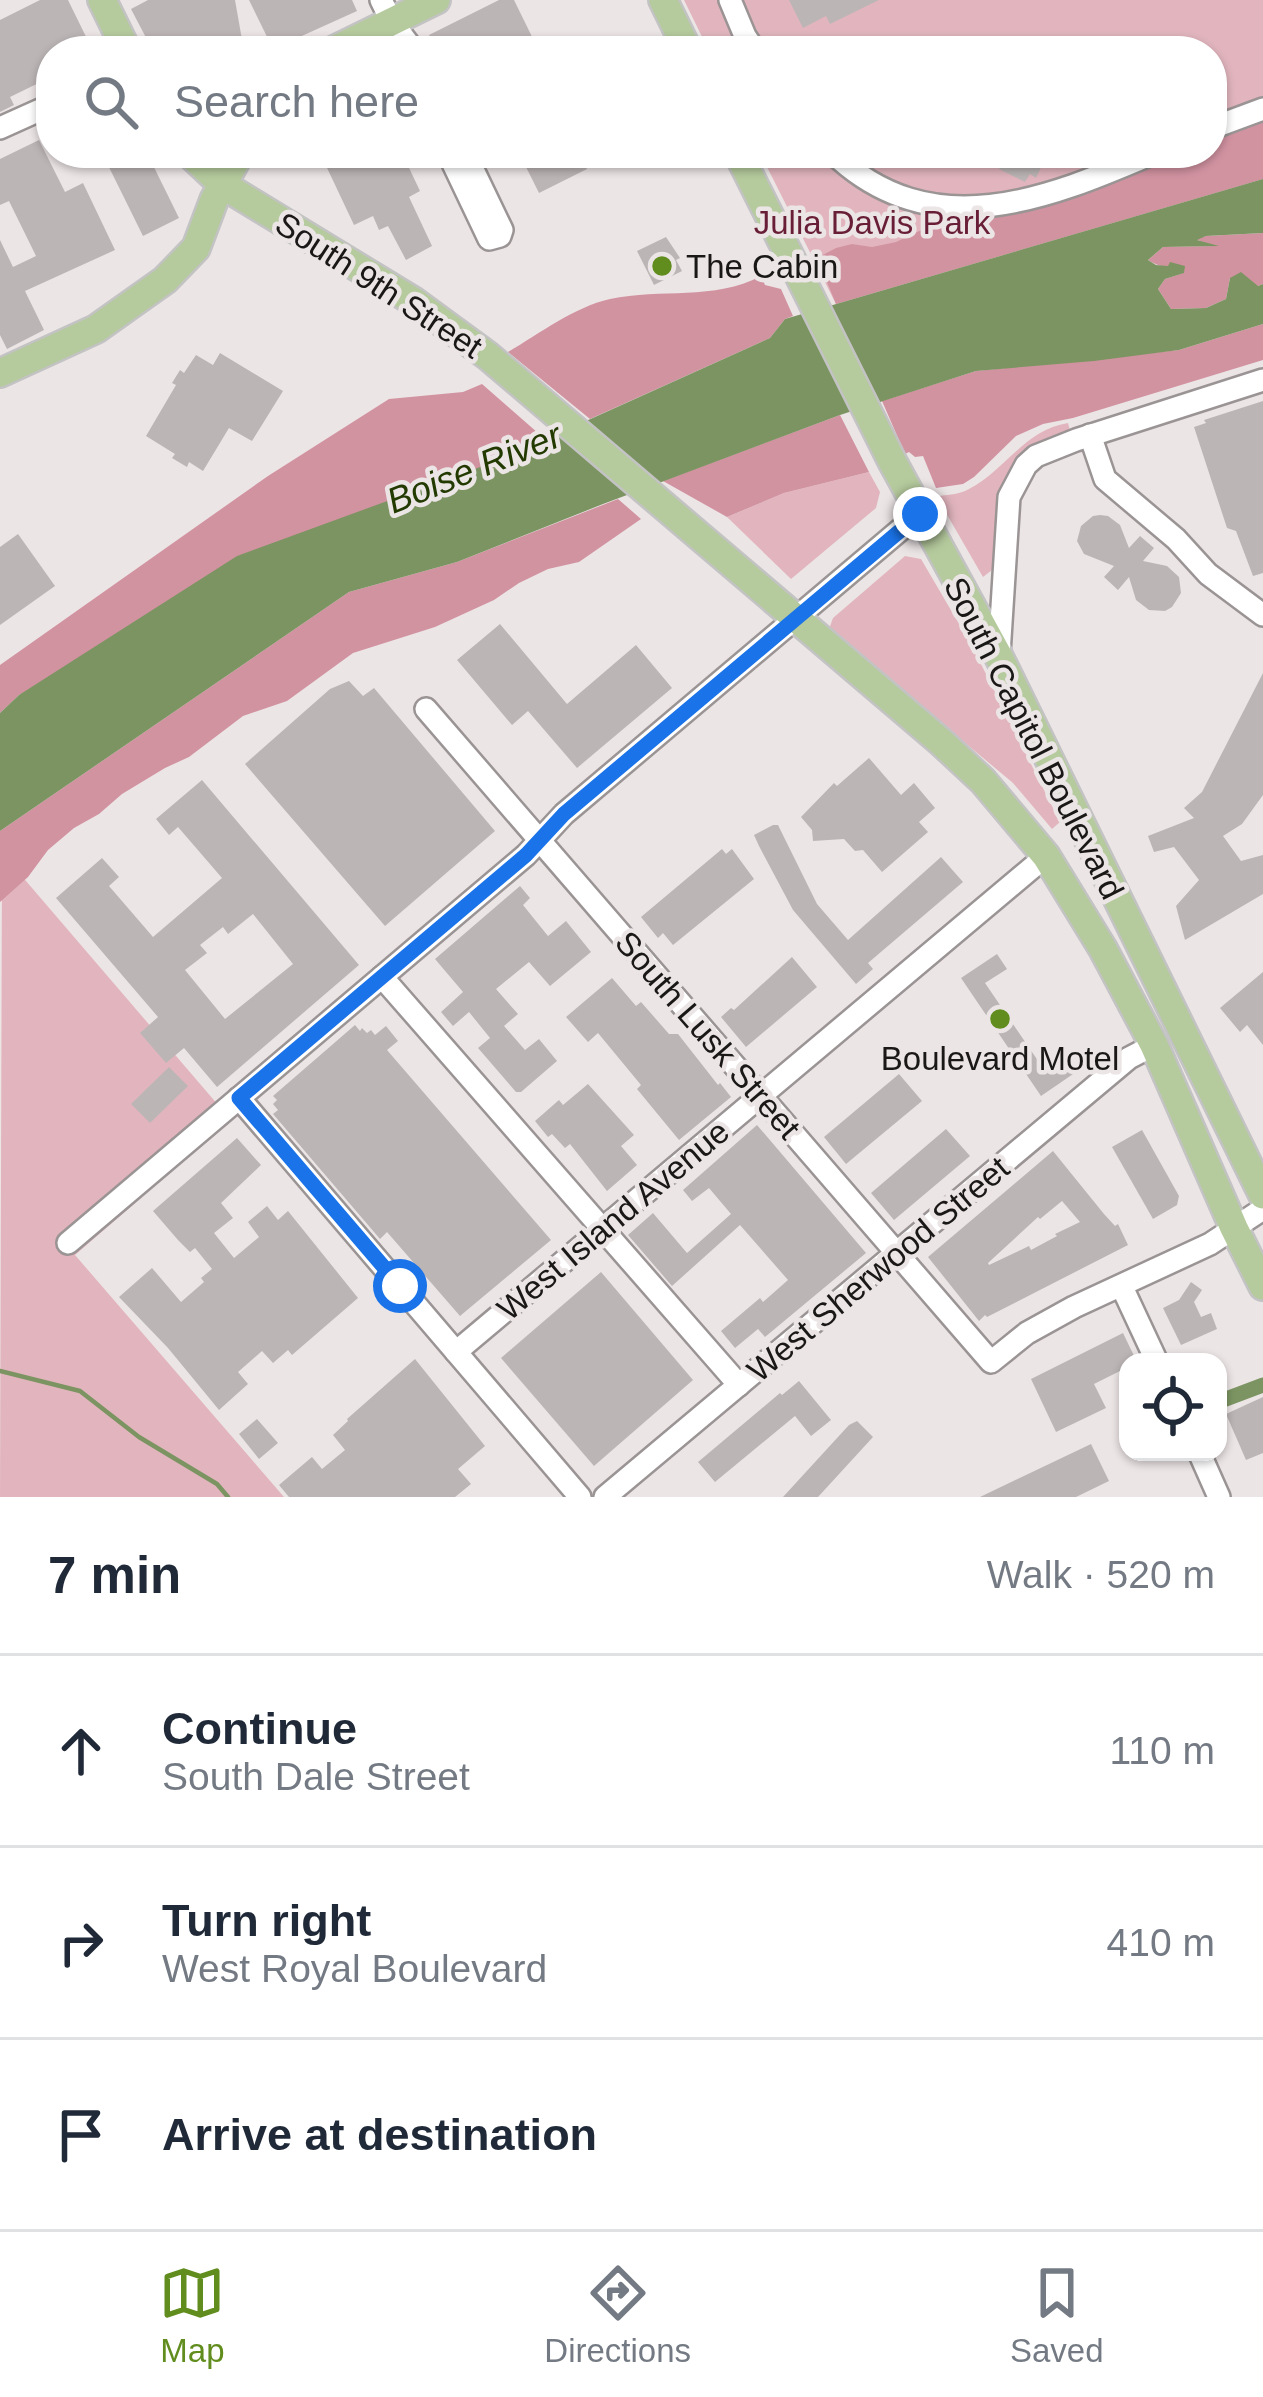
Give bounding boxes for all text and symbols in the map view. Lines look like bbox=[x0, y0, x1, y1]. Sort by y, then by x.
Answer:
search box bbox=[36, 36, 1227, 168]
icon: search bbox=[78, 69, 144, 135]
text: Search here bbox=[174, 76, 419, 127]
park label: Julia Davis Park bbox=[754, 204, 991, 241]
street label: South 9th Street bbox=[269, 205, 489, 365]
place label: The Cabin bbox=[686, 248, 838, 285]
marker: The Cabin bbox=[649, 253, 675, 279]
water label: Boise River bbox=[381, 414, 569, 521]
route end bbox=[893, 487, 947, 541]
street label: South Capitol Boulevard bbox=[937, 571, 1131, 905]
street label: South Lusk Street bbox=[608, 924, 808, 1146]
marker: Boulevard Motel bbox=[987, 1006, 1013, 1032]
place label: Boulevard Motel bbox=[881, 1040, 1119, 1077]
street label: West Island Avenue bbox=[490, 1112, 736, 1328]
street label: West Sherwood Street bbox=[740, 1149, 1016, 1389]
route start bbox=[373, 1259, 427, 1313]
map controls bbox=[1119, 1353, 1227, 1461]
button: locate bbox=[1119, 1353, 1227, 1461]
text: 7 min bbox=[48, 1547, 181, 1604]
text: Walk · 520 m bbox=[987, 1553, 1215, 1596]
text: Continue bbox=[162, 1703, 357, 1754]
icon: ahead bbox=[48, 1718, 114, 1784]
text: 110 m bbox=[1110, 1729, 1215, 1772]
text: South Dale Street bbox=[162, 1755, 470, 1798]
text: Turn right bbox=[162, 1895, 371, 1946]
icon: right bbox=[48, 1910, 114, 1976]
text: 410 m bbox=[1107, 1921, 1215, 1964]
text: West Royal Boulevard bbox=[162, 1947, 547, 1990]
icon: arrive bbox=[48, 2102, 114, 2168]
text: Arrive at destination bbox=[162, 2109, 597, 2160]
tab: Map bbox=[159, 2260, 225, 2370]
tab: Directions bbox=[544, 2260, 691, 2370]
tab: Saved bbox=[1010, 2260, 1104, 2370]

